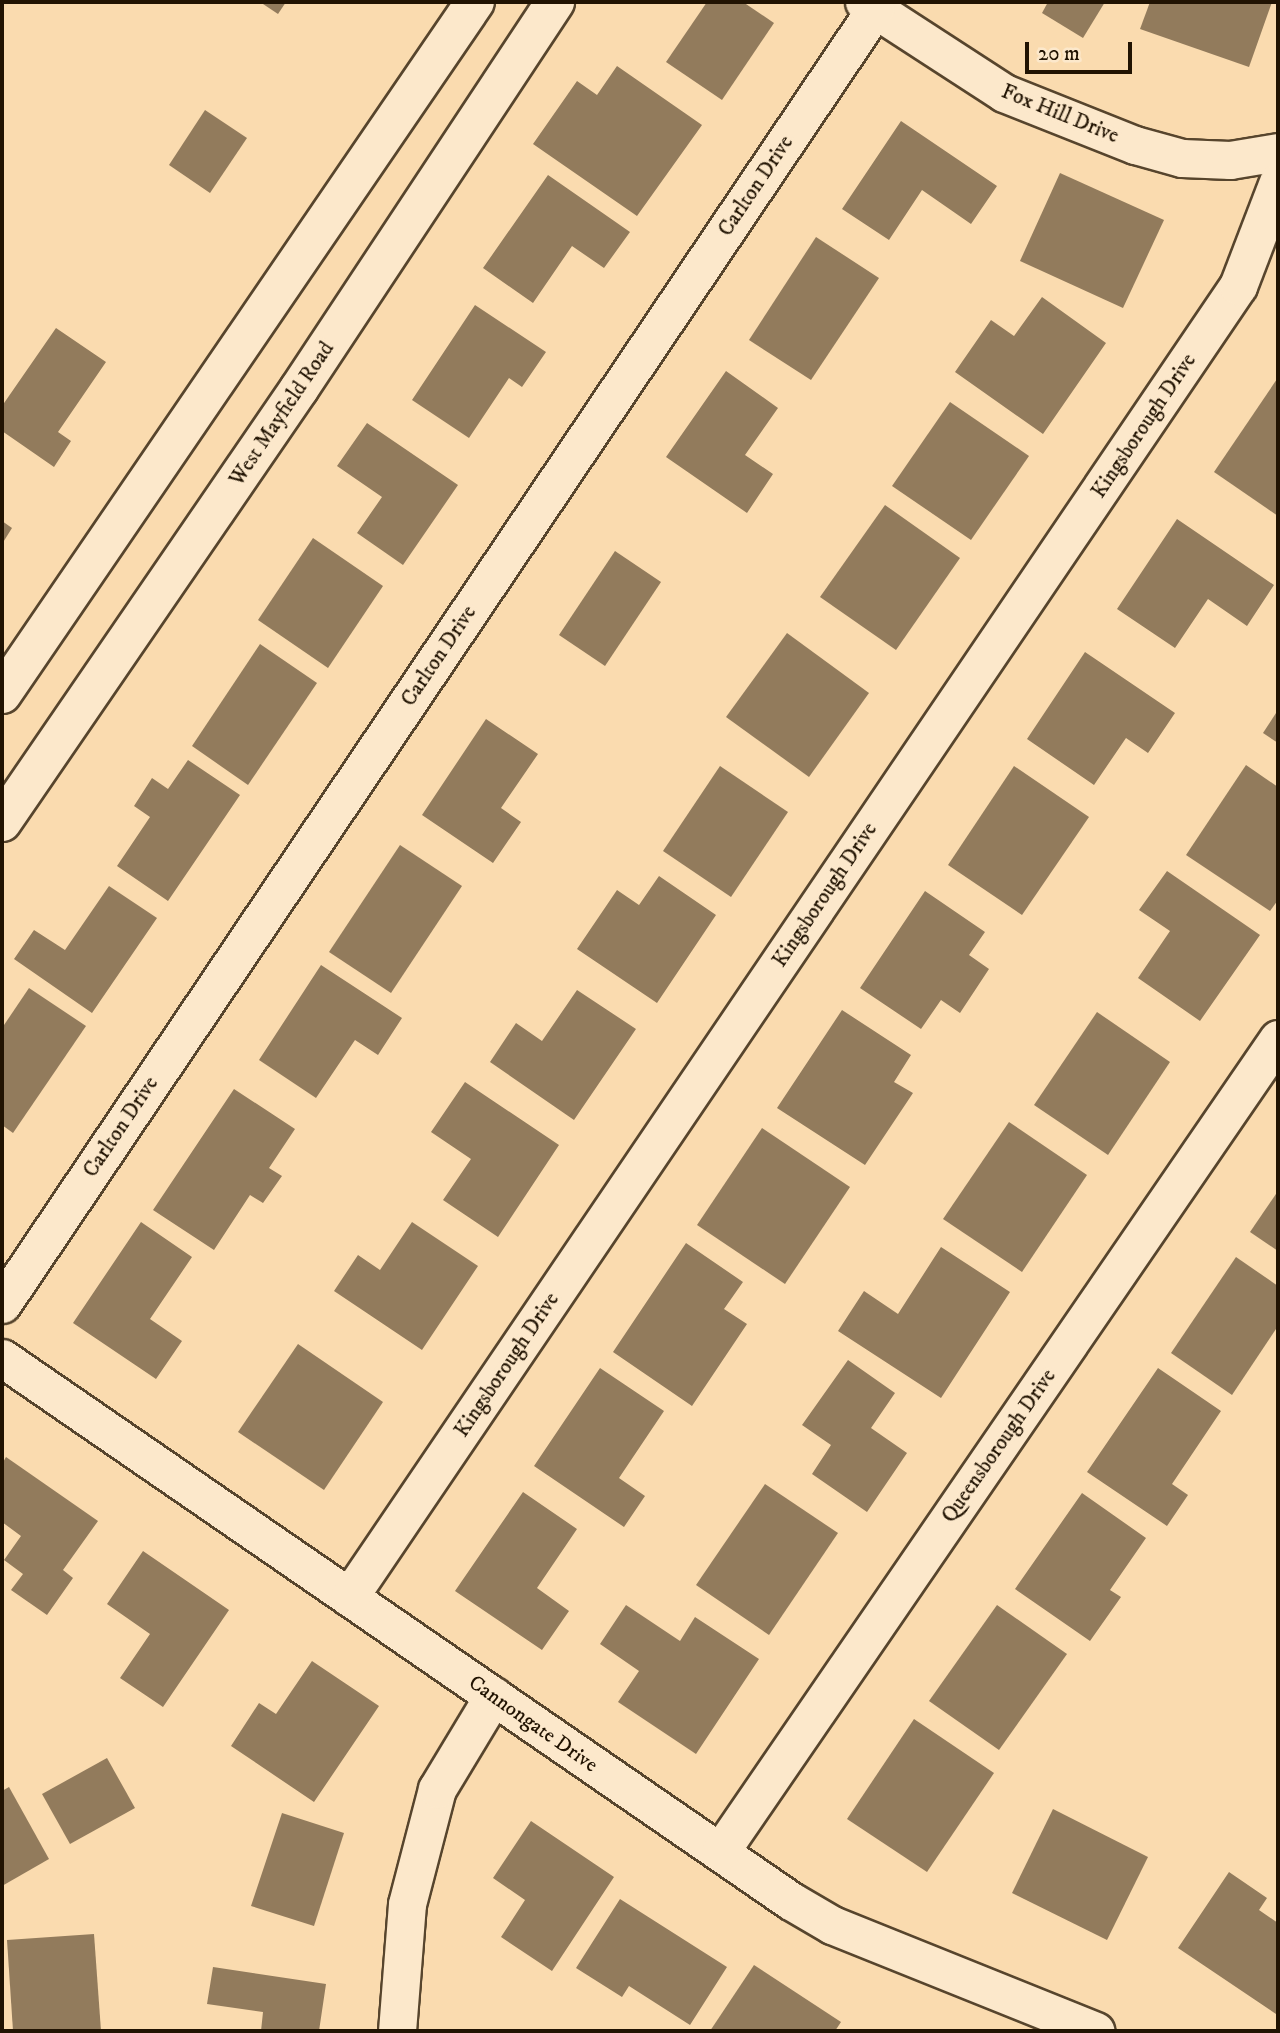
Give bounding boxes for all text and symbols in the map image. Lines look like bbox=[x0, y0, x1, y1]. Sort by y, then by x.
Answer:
scale bar bbox=[1028, 28, 1135, 72]
text: 20 m bbox=[1038, 41, 1080, 67]
street label: Fox Hill Drive bbox=[998, 79, 1122, 149]
street label: Carlton Drive bbox=[713, 131, 799, 241]
street label: West Mayfield Road bbox=[224, 337, 340, 491]
street label: Kingsborough Drive bbox=[1086, 349, 1202, 503]
street label: Carlton Drive bbox=[396, 601, 482, 711]
street label: Kingsborough Drive bbox=[767, 818, 883, 972]
street label: Carlton Drive bbox=[78, 1072, 164, 1182]
street label: Kingsborough Drive bbox=[449, 1288, 565, 1442]
street label: Queensborough Drive bbox=[937, 1364, 1061, 1528]
street label: Cannongate Drive bbox=[464, 1670, 602, 1778]

